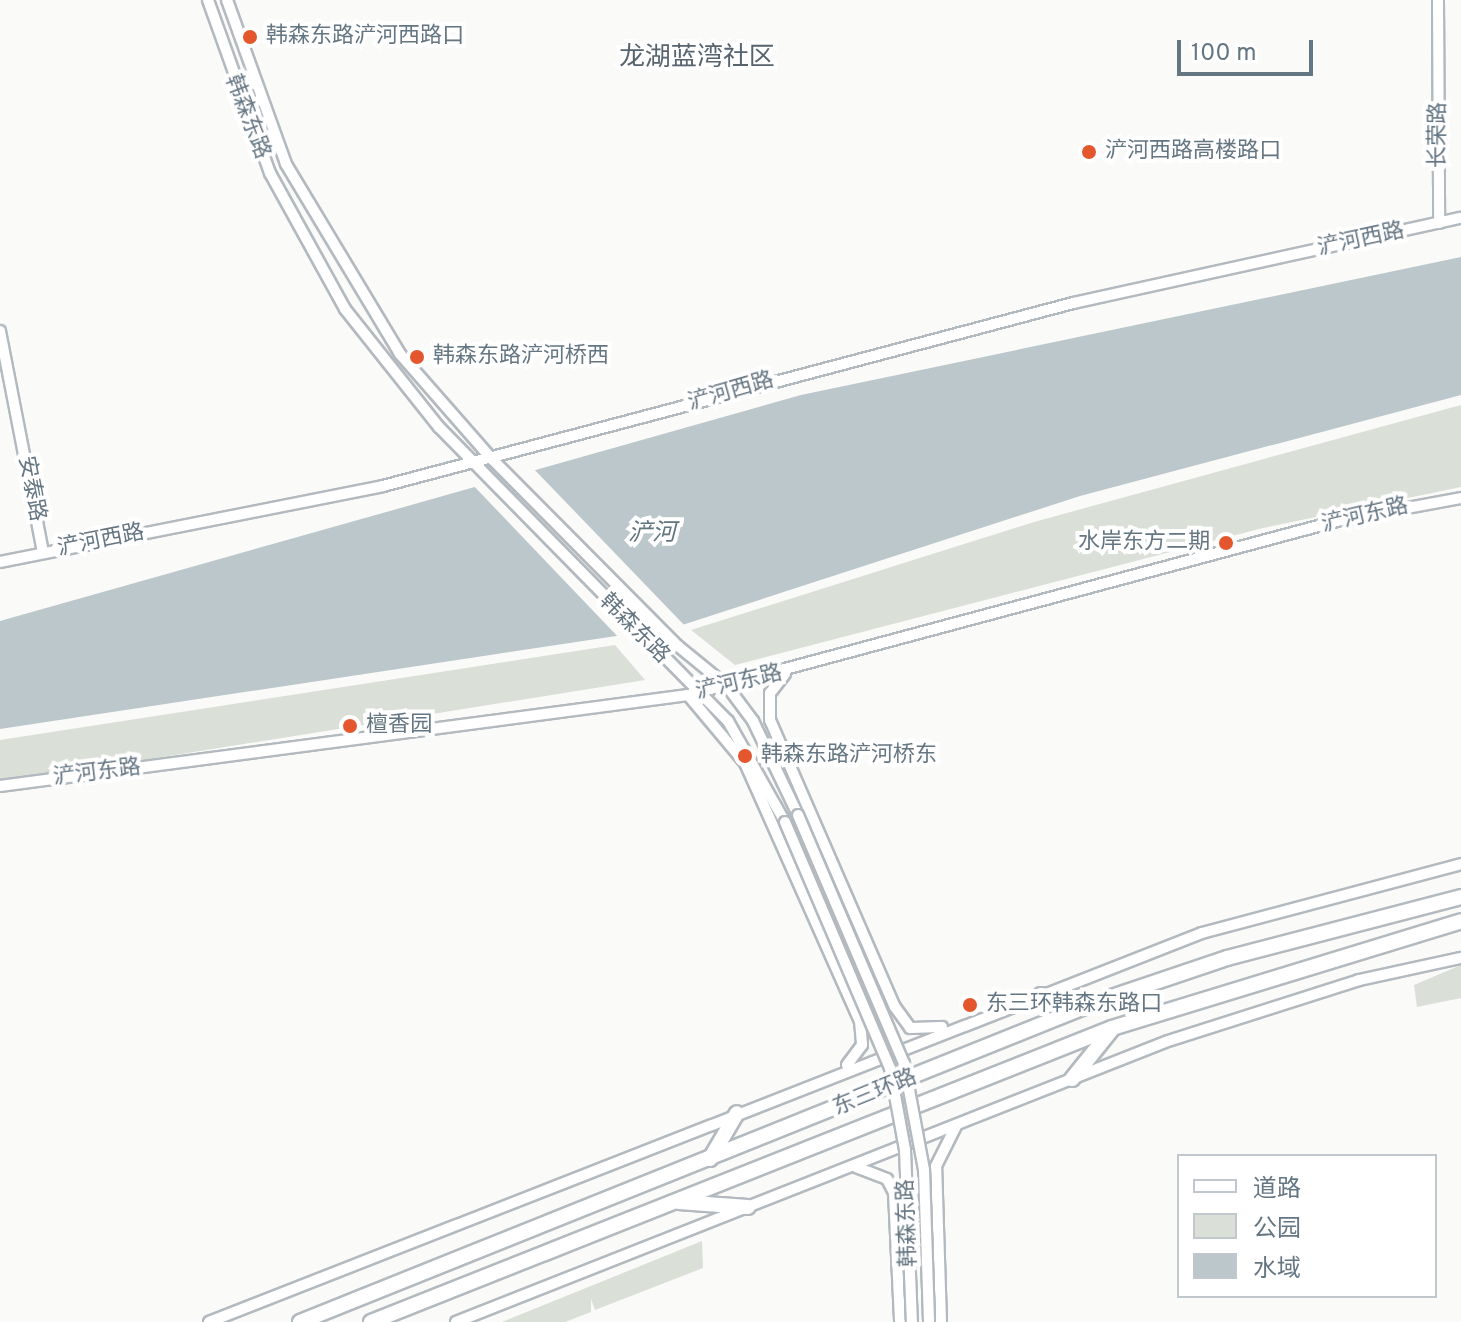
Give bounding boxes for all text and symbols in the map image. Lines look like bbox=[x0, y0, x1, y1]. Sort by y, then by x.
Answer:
place label: 韩森东路浐河西路口 bbox=[266, 24, 464, 50]
scale bar bbox=[1181, 24, 1317, 74]
marker: 韩森东路浐河西路口 bbox=[241, 28, 259, 46]
text: 100 m bbox=[1191, 39, 1257, 69]
district label: 龙湖蓝湾社区 bbox=[619, 43, 775, 75]
street label: 韩森东路 bbox=[219, 71, 275, 163]
street label: 长荣路 bbox=[1426, 102, 1452, 168]
place label: 浐河西路高楼路口 bbox=[1105, 139, 1281, 165]
marker: 浐河西路高楼路口 bbox=[1080, 143, 1098, 161]
street label: 浐河西路 bbox=[1315, 218, 1407, 262]
place label: 韩森东路浐河桥西 bbox=[433, 344, 609, 370]
marker: 韩森东路浐河桥西 bbox=[408, 348, 426, 366]
street label: 浐河西路 bbox=[685, 367, 777, 417]
street label: 安泰路 bbox=[12, 454, 50, 524]
street label: 浐河东路 bbox=[1319, 493, 1411, 539]
street label: 浐河西路 bbox=[55, 520, 147, 562]
water label: 浐河 bbox=[628, 521, 676, 549]
place label: 水岸东方二期 bbox=[1078, 530, 1210, 556]
marker: 水岸东方二期 bbox=[1217, 534, 1235, 552]
street label: 韩森东路 bbox=[594, 589, 674, 669]
street label: 浐河东路 bbox=[693, 660, 785, 706]
place label: 檀香园 bbox=[366, 713, 432, 739]
marker: 檀香园 bbox=[341, 717, 359, 735]
place label: 韩森东路浐河桥东 bbox=[761, 743, 937, 769]
marker: 韩森东路浐河桥东 bbox=[736, 747, 754, 765]
street label: 浐河东路 bbox=[52, 755, 142, 791]
place label: 东三环韩森东路口 bbox=[986, 992, 1162, 1018]
marker: 东三环韩森东路口 bbox=[961, 996, 979, 1014]
street label: 东三环路 bbox=[829, 1064, 921, 1122]
legend bbox=[1177, 1154, 1437, 1298]
text: 道路 bbox=[1253, 1175, 1301, 1205]
street label: 韩森东路 bbox=[893, 1179, 923, 1267]
text: 公园 bbox=[1253, 1215, 1301, 1245]
text: 水域 bbox=[1253, 1255, 1301, 1285]

